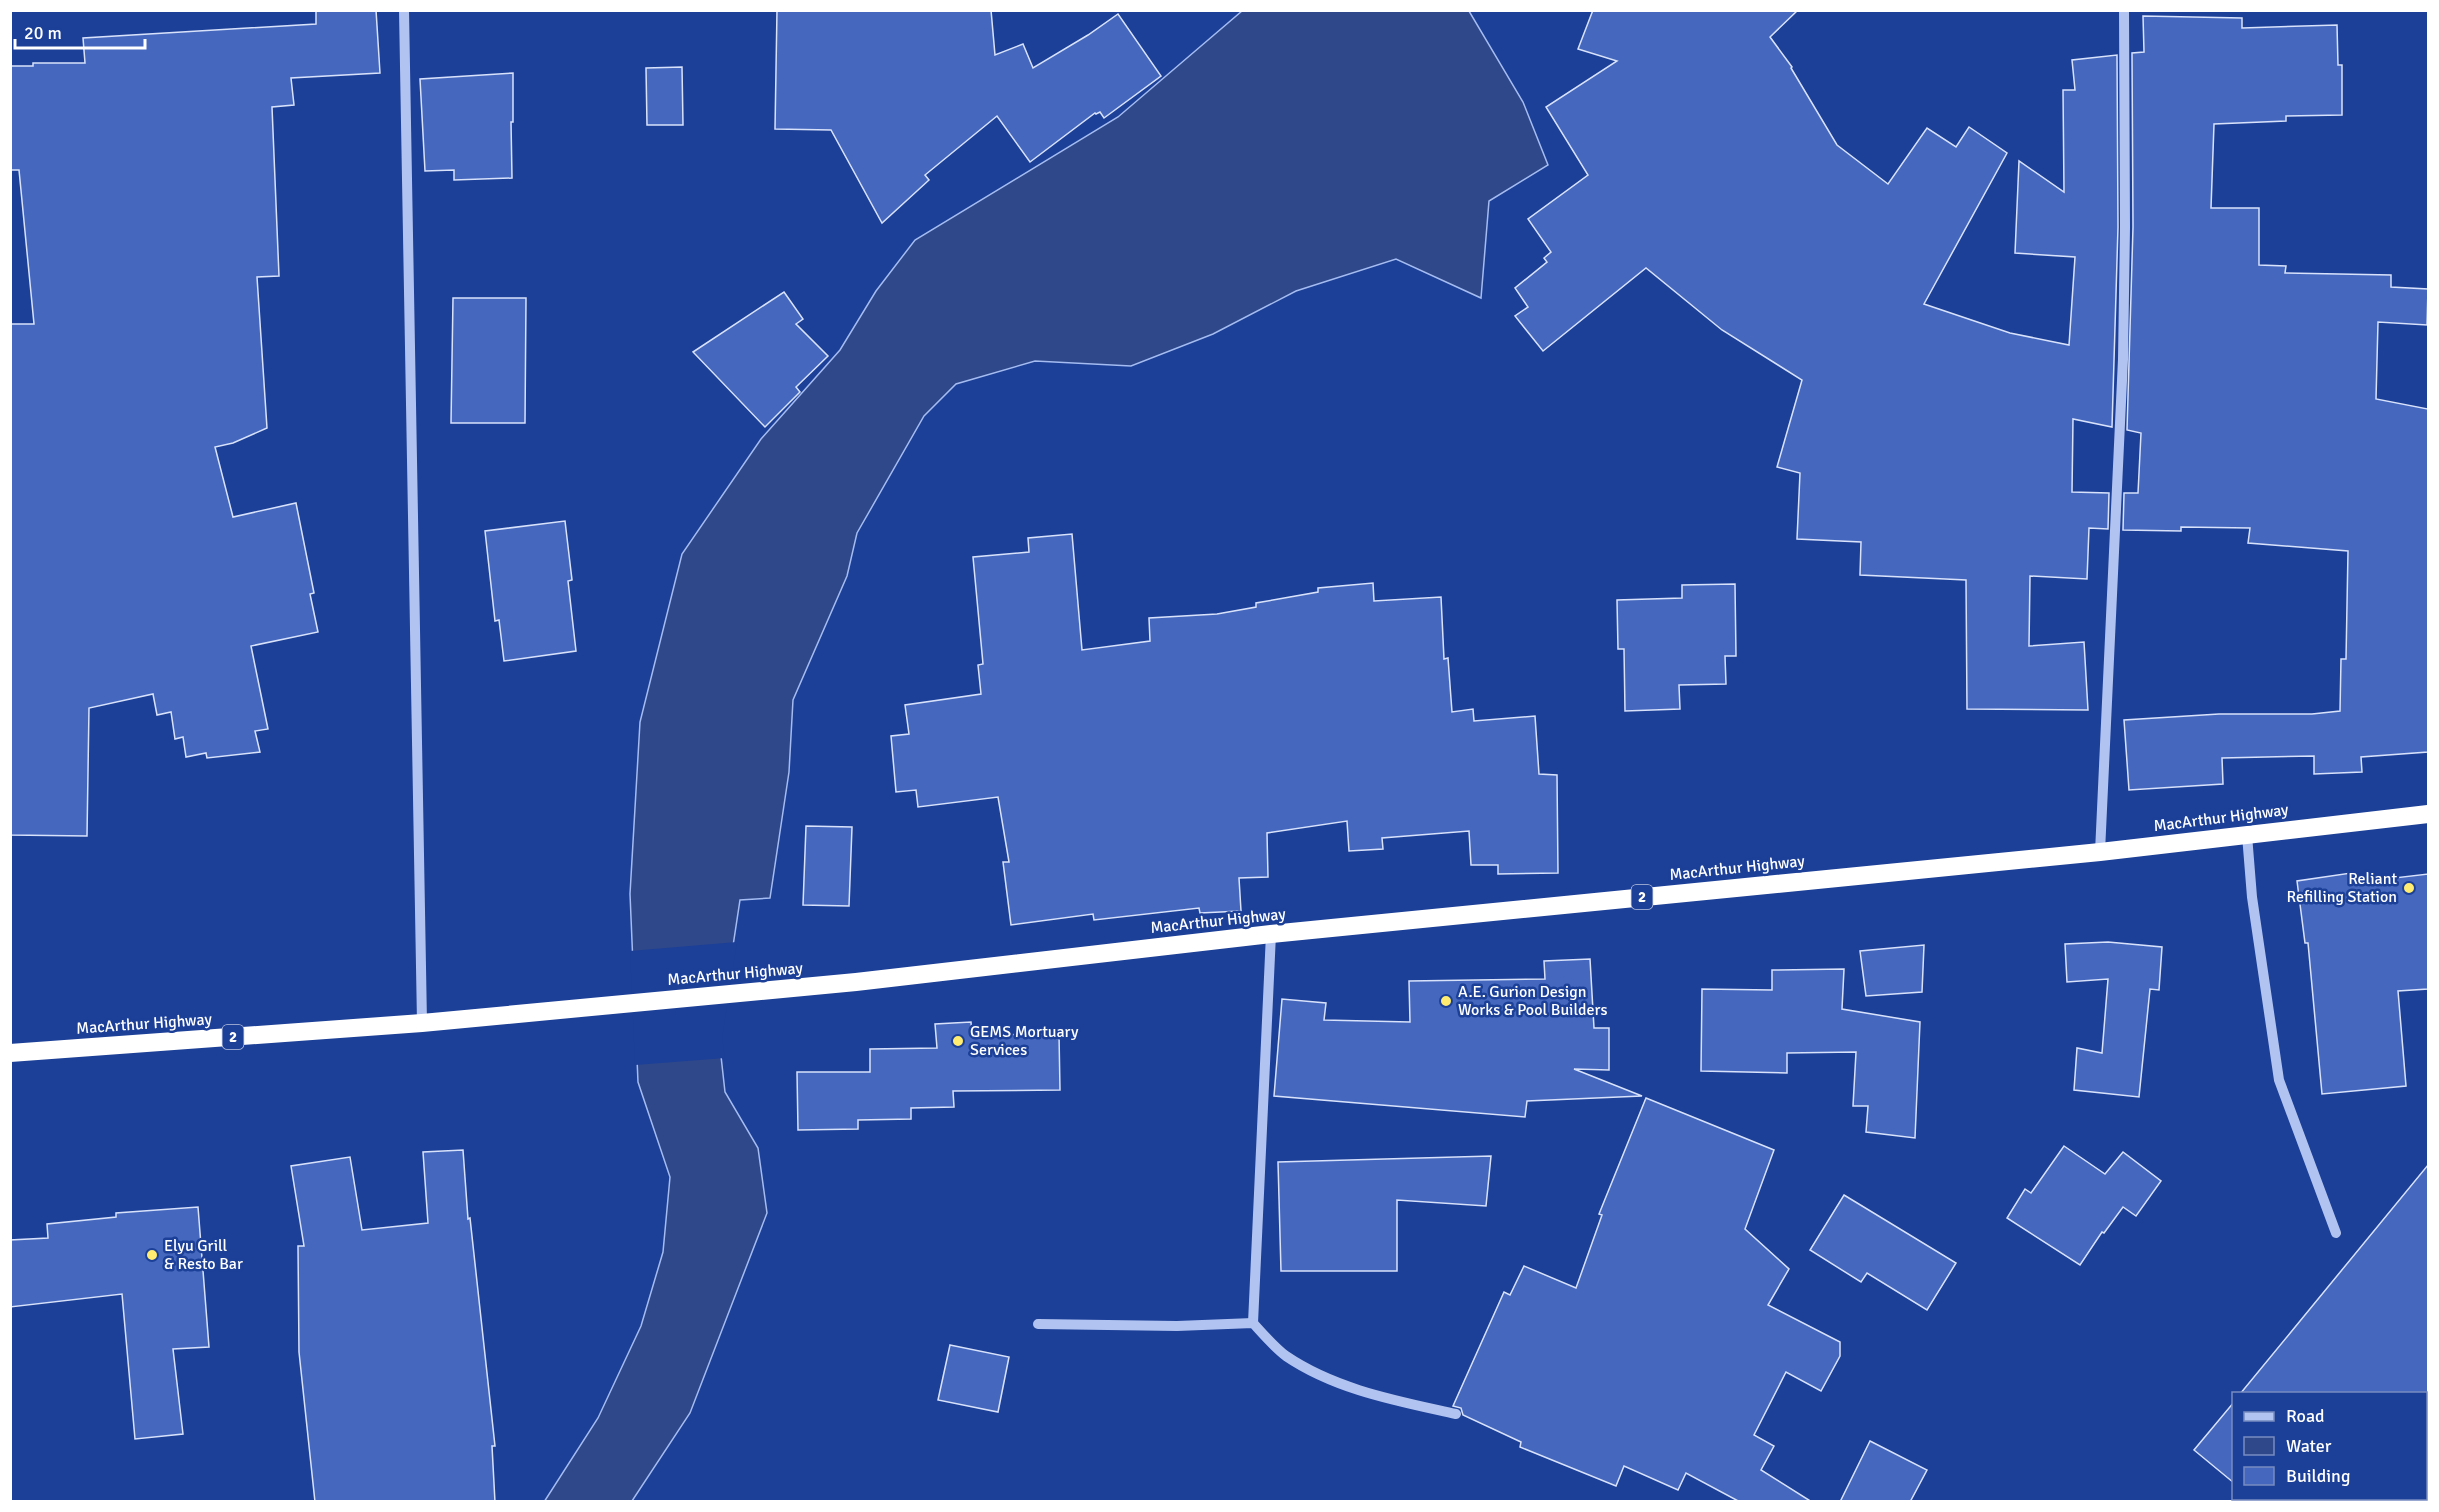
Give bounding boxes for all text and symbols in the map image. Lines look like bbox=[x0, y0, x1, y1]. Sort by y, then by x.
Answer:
scale bar bbox=[15, 12, 146, 50]
text: 20 m bbox=[24, 22, 62, 44]
street label: MacArthur Highway bbox=[2152, 800, 2290, 836]
street label: MacArthur Highway bbox=[1668, 851, 1806, 885]
place label: Reliant Refilling Station bbox=[2287, 869, 2397, 907]
marker: Reliant Refilling Station bbox=[2402, 881, 2416, 895]
road number: 2 bbox=[1632, 885, 1652, 909]
street label: MacArthur Highway bbox=[1149, 904, 1287, 938]
street label: MacArthur Highway bbox=[666, 958, 804, 990]
place label: A.E. Gurion Design Works & Pool Builders bbox=[1458, 982, 1607, 1020]
marker: A.E. Gurion Design Works & Pool Builders bbox=[1439, 994, 1453, 1008]
street label: MacArthur Highway bbox=[76, 1009, 213, 1039]
place label: GEMS Mortuary Services bbox=[970, 1022, 1079, 1060]
road number: 2 bbox=[222, 1025, 244, 1049]
marker: GEMS Mortuary Services bbox=[951, 1034, 965, 1048]
place label: Elyu Grill & Resto Bar bbox=[164, 1236, 243, 1274]
marker: Elyu Grill & Resto Bar bbox=[145, 1248, 159, 1262]
legend bbox=[2232, 1392, 2427, 1500]
text: Road bbox=[2286, 1405, 2325, 1427]
text: Water bbox=[2286, 1435, 2332, 1457]
text: Building bbox=[2286, 1465, 2350, 1487]

